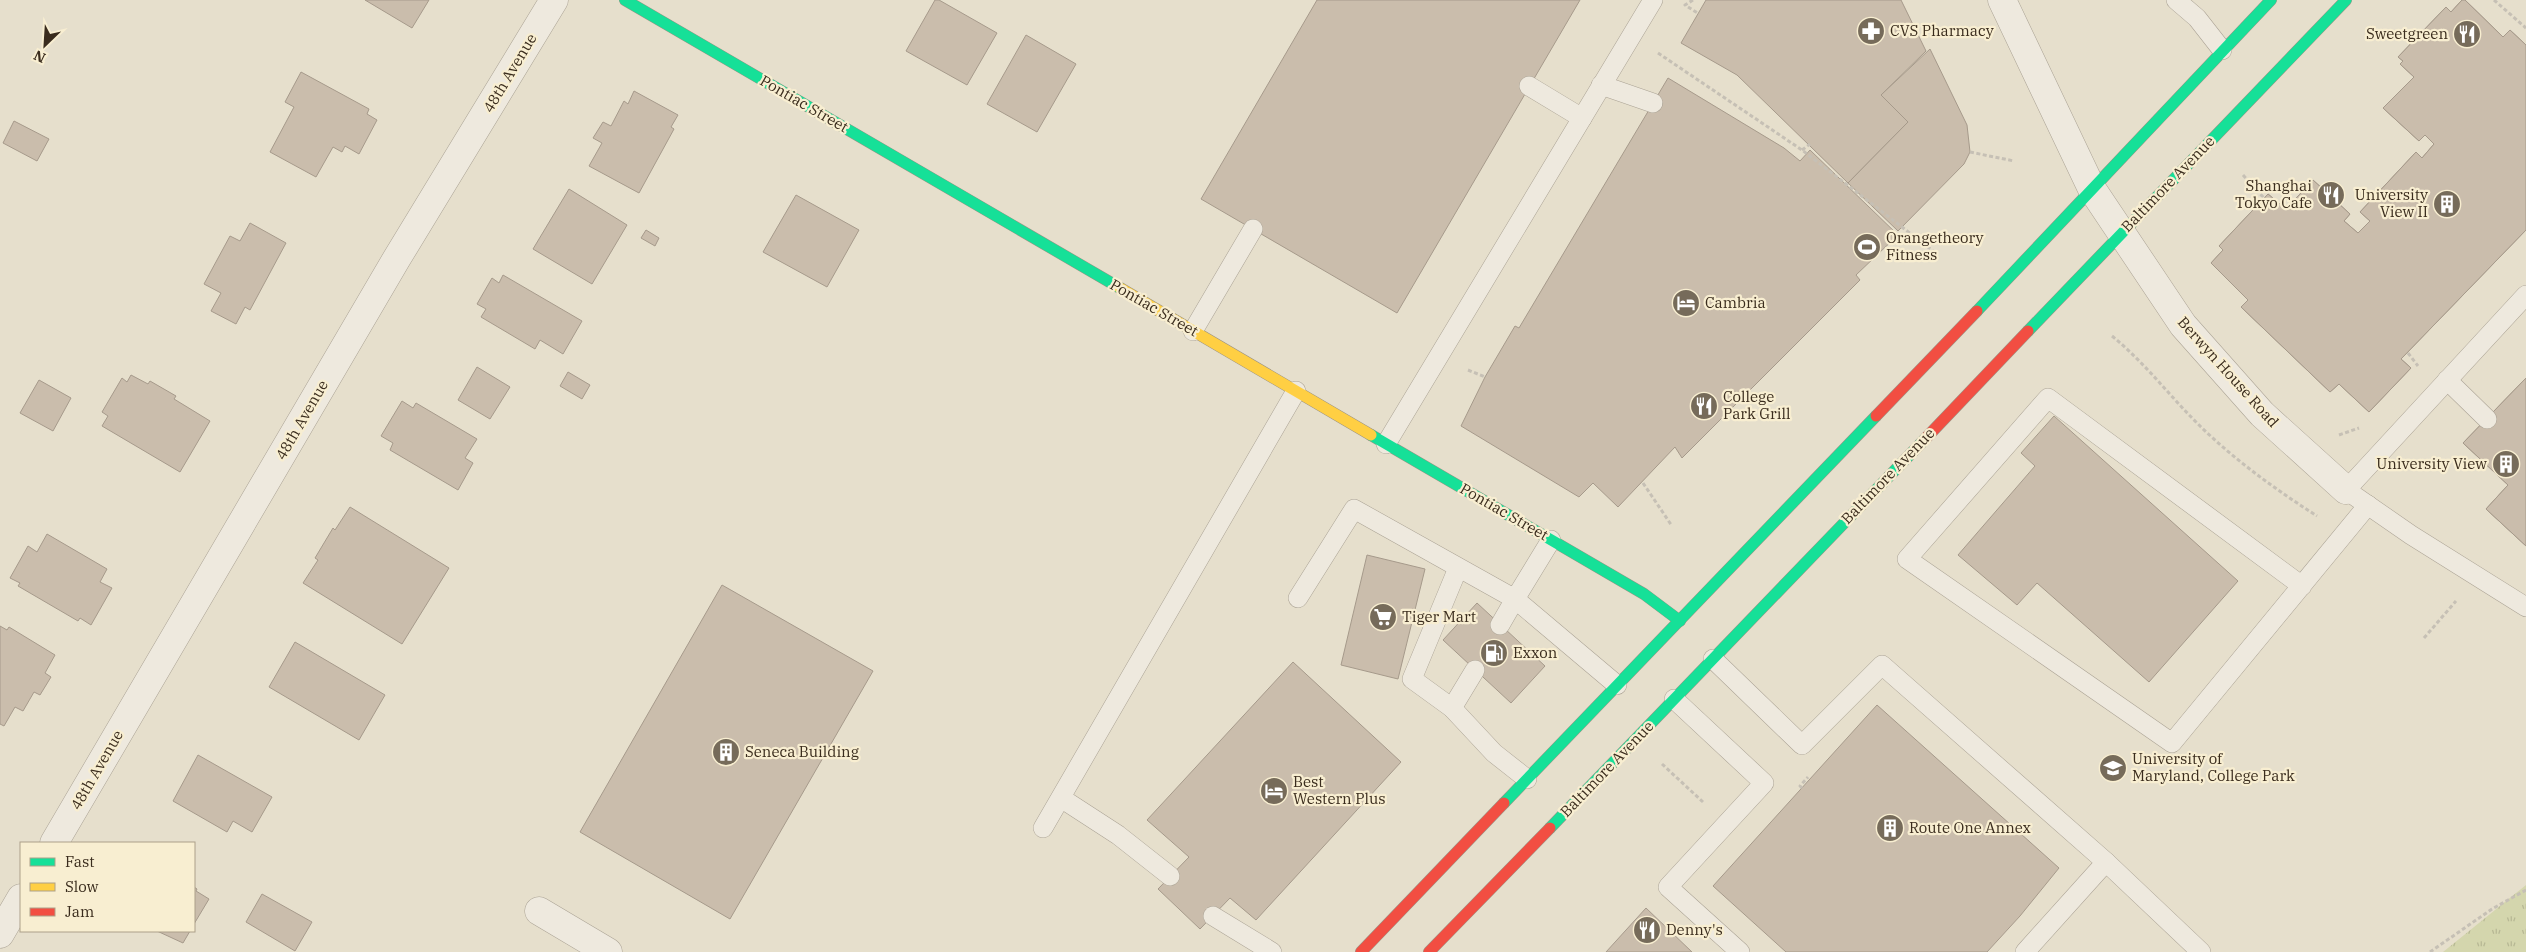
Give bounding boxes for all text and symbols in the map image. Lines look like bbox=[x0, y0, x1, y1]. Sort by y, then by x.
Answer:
pharmacy icon: CVS Pharmacy bbox=[1856, 16, 1886, 46]
restaurant icon: Sweetgreen bbox=[2452, 19, 2482, 49]
north arrow bbox=[20, 20, 70, 70]
place label: CVS Pharmacy bbox=[1890, 21, 1994, 40]
place label: Sweetgreen bbox=[2366, 24, 2448, 43]
street label: 48th Avenue bbox=[479, 30, 541, 116]
text: N bbox=[31, 46, 48, 67]
street label: Pontiac Street bbox=[757, 71, 852, 136]
street label: Baltimore Avenue bbox=[2117, 132, 2218, 236]
place label: Shanghai Tokyo Cafe bbox=[2235, 176, 2312, 212]
restaurant icon: Shanghai Tokyo Cafe bbox=[2316, 180, 2346, 210]
place label: University View II bbox=[2355, 185, 2428, 221]
building icon: University View II bbox=[2432, 189, 2462, 219]
place label: Orangetheory Fitness bbox=[1886, 228, 1984, 264]
sports icon: Orangetheory Fitness bbox=[1852, 232, 1882, 262]
street label: Pontiac Street bbox=[1107, 275, 1202, 340]
hotel icon: Cambria bbox=[1671, 288, 1701, 318]
place label: Cambria bbox=[1705, 293, 1766, 312]
street label: Berwyn House Road bbox=[2174, 312, 2283, 431]
street label: 48th Avenue bbox=[271, 377, 332, 463]
place label: College Park Grill bbox=[1723, 387, 1790, 423]
restaurant icon: College Park Grill bbox=[1689, 391, 1719, 421]
street label: Baltimore Avenue bbox=[1837, 424, 1938, 528]
building icon: University View bbox=[2491, 449, 2521, 479]
place label: University View bbox=[2376, 454, 2487, 473]
street label: Pontiac Street bbox=[1457, 479, 1552, 544]
supermarket icon: Tiger Mart bbox=[1368, 602, 1398, 632]
place label: Tiger Mart bbox=[1402, 607, 1476, 626]
fuel station icon: Exxon bbox=[1479, 638, 1509, 668]
place label: Exxon bbox=[1513, 643, 1558, 662]
street label: Baltimore Avenue bbox=[1556, 717, 1657, 821]
street label: 48th Avenue bbox=[66, 727, 127, 813]
building icon: Seneca Building bbox=[711, 737, 741, 767]
place label: Seneca Building bbox=[745, 742, 859, 761]
place label: University of Maryland, College Park bbox=[2132, 749, 2295, 785]
school or university icon: University of Maryland, College Park bbox=[2098, 753, 2128, 783]
place label: Best Western Plus bbox=[1293, 772, 1386, 808]
hotel icon: Best Western Plus bbox=[1259, 776, 1289, 806]
building icon: Route One Annex bbox=[1875, 813, 1905, 843]
place label: Route One Annex bbox=[1909, 818, 2031, 837]
legend bbox=[20, 842, 195, 932]
text: Fast bbox=[65, 852, 95, 871]
text: Slow bbox=[65, 877, 99, 896]
text: Jam bbox=[65, 902, 94, 921]
restaurant icon: Denny's bbox=[1632, 915, 1662, 945]
place label: Denny's bbox=[1666, 920, 1723, 939]

